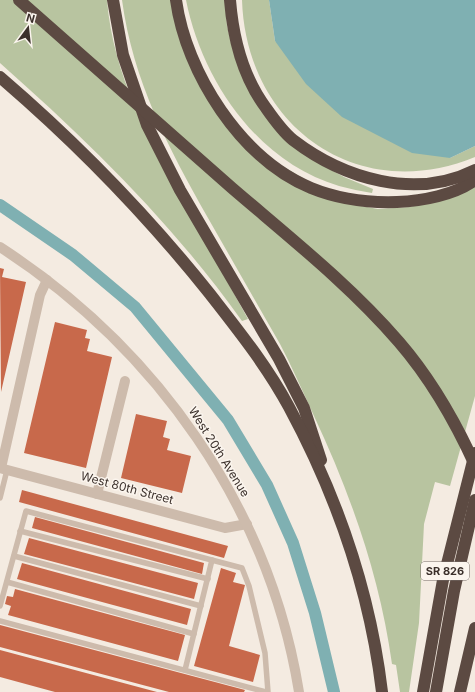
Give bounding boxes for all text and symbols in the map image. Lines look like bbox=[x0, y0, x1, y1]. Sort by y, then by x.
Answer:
north arrow bbox=[8, 8, 48, 48]
text: N bbox=[25, 10, 36, 26]
street label: West 20th Avenue bbox=[186, 404, 253, 500]
street label: West 80th Street bbox=[79, 468, 175, 507]
road number: SR 826 bbox=[421, 562, 469, 580]

